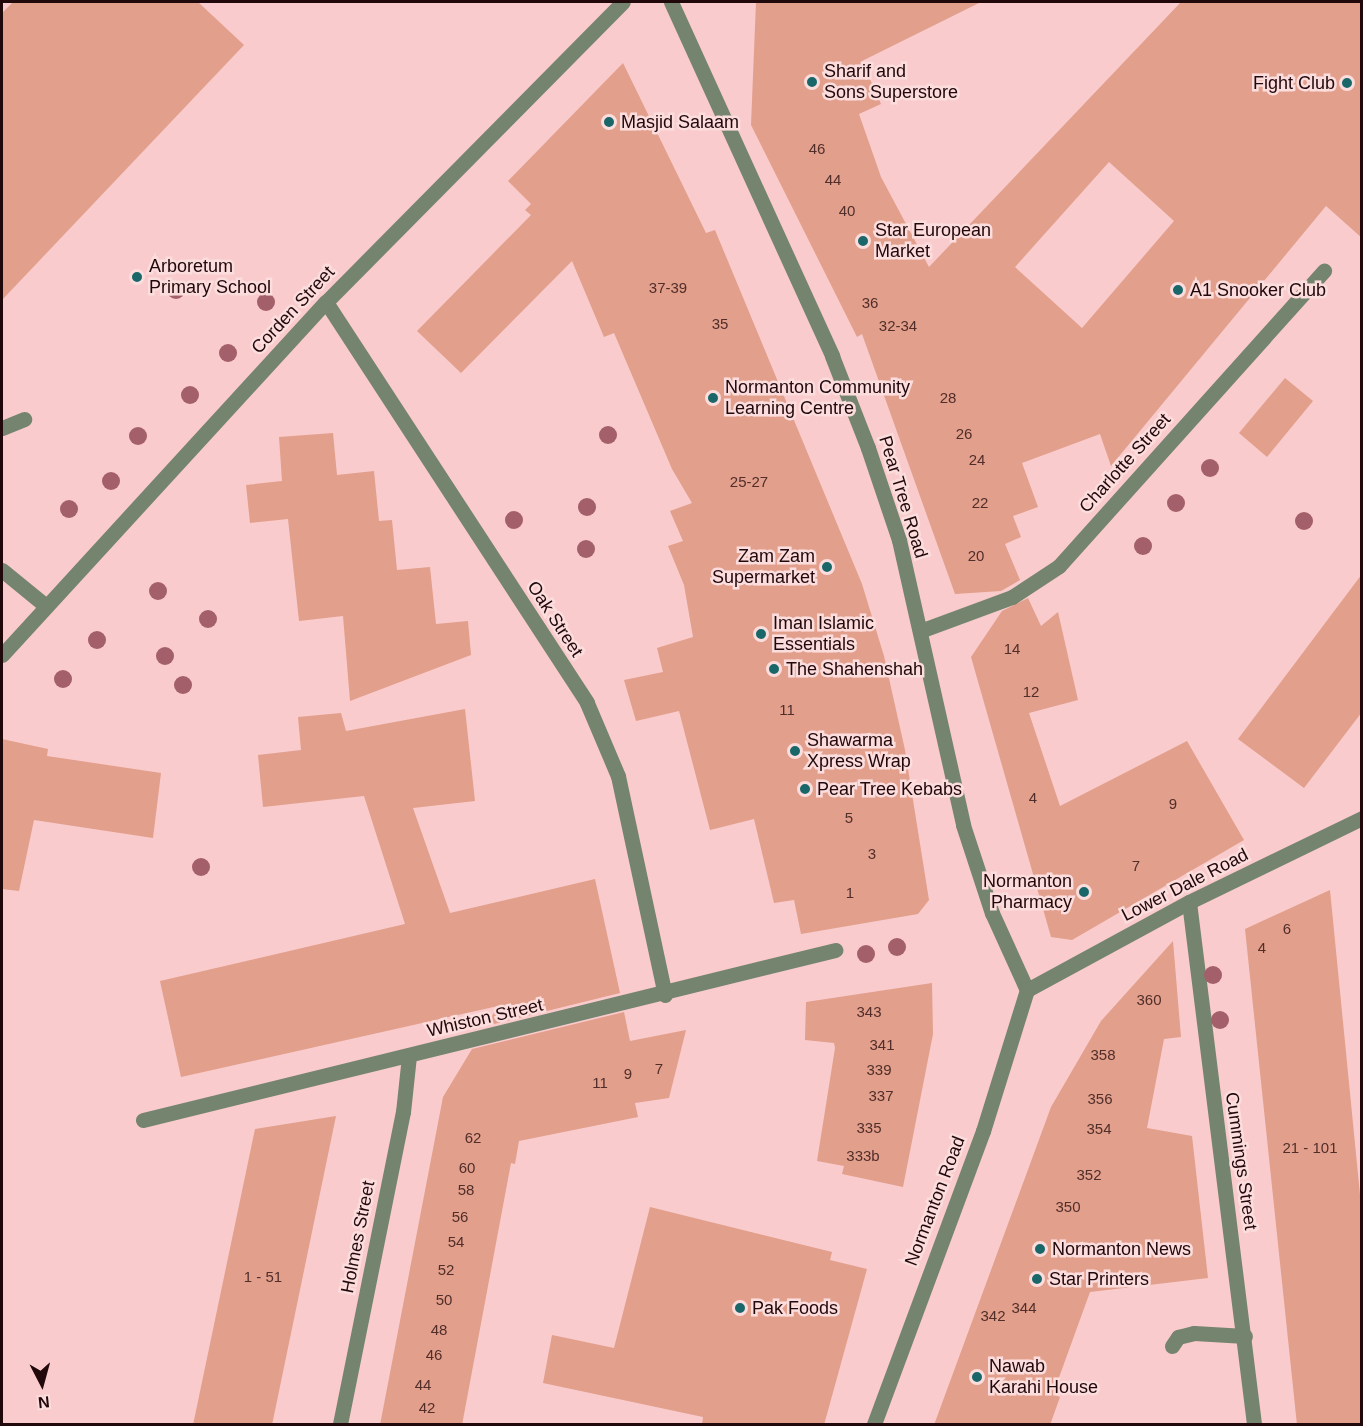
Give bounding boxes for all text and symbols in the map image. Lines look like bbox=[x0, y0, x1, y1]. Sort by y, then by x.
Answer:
place label: Sharif and Sons Superstore bbox=[824, 61, 958, 104]
place label: Fight Club bbox=[1253, 72, 1335, 94]
marker: Sharif and Sons Superstore bbox=[805, 75, 819, 89]
marker: Fight Club bbox=[1340, 76, 1354, 90]
place label: Masjid Salaam bbox=[621, 111, 739, 133]
marker: Masjid Salaam bbox=[602, 115, 616, 129]
house number: 46 bbox=[809, 140, 825, 158]
house number: 44 bbox=[825, 171, 841, 189]
house number: 40 bbox=[839, 202, 855, 220]
place label: Star European Market bbox=[875, 220, 991, 262]
marker: Star European Market bbox=[856, 234, 870, 248]
place label: Arboretum Primary School bbox=[149, 256, 271, 298]
street label: Corden Street bbox=[247, 262, 339, 358]
marker: Arboretum Primary School bbox=[130, 270, 144, 284]
house number: 37-39 bbox=[649, 279, 687, 297]
place label: A1 Snooker Club bbox=[1190, 279, 1326, 301]
marker: A1 Snooker Club bbox=[1171, 283, 1185, 297]
house number: 36 bbox=[862, 294, 878, 312]
house number: 35 bbox=[712, 315, 728, 333]
house number: 32-34 bbox=[879, 317, 917, 335]
place label: Normanton Community Learning Centre bbox=[725, 377, 910, 420]
house number: 28 bbox=[940, 389, 956, 407]
marker: Normanton Community Learning Centre bbox=[706, 391, 720, 405]
street label: Charlotte Street bbox=[1075, 409, 1175, 517]
house number: 26 bbox=[956, 425, 972, 443]
street label: Pear Tree Road bbox=[874, 433, 932, 561]
house number: 24 bbox=[969, 451, 985, 469]
house number: 25-27 bbox=[730, 473, 768, 491]
house number: 22 bbox=[972, 494, 988, 512]
place label: Zam Zam Supermarket bbox=[712, 546, 815, 588]
house number: 20 bbox=[968, 547, 984, 565]
marker: Zam Zam Supermarket bbox=[820, 560, 834, 574]
street label: Oak Street bbox=[523, 577, 587, 661]
place label: Iman Islamic Essentials bbox=[773, 613, 874, 656]
marker: Iman Islamic Essentials bbox=[754, 627, 768, 641]
house number: 14 bbox=[1004, 640, 1020, 658]
place label: The Shahenshah bbox=[786, 658, 923, 680]
marker: The Shahenshah bbox=[767, 662, 781, 676]
house number: 12 bbox=[1023, 683, 1039, 701]
house number: 11 bbox=[779, 701, 795, 719]
place label: Shawarma Xpress Wrap bbox=[807, 730, 911, 772]
marker: Shawarma Xpress Wrap bbox=[788, 744, 802, 758]
place label: Pear Tree Kebabs bbox=[817, 778, 962, 800]
marker: Pear Tree Kebabs bbox=[798, 782, 812, 796]
house number: 4 bbox=[1029, 789, 1037, 807]
house number: 9 bbox=[1169, 795, 1177, 813]
house number: 5 bbox=[845, 809, 853, 827]
street label: Lower Dale Road bbox=[1118, 844, 1252, 926]
house number: 3 bbox=[868, 845, 876, 863]
house number: 7 bbox=[1132, 857, 1140, 875]
place label: Normanton Pharmacy bbox=[983, 871, 1072, 914]
house number: 1 bbox=[846, 884, 854, 902]
marker: Normanton Pharmacy bbox=[1077, 885, 1091, 899]
house number: 6 bbox=[1283, 920, 1291, 938]
house number: 4 bbox=[1258, 939, 1266, 957]
house number: 360 bbox=[1136, 991, 1162, 1009]
street label: Whiston Street bbox=[425, 994, 545, 1042]
house number: 343 bbox=[856, 1003, 882, 1021]
house number: 341 bbox=[869, 1036, 895, 1054]
house number: 358 bbox=[1090, 1046, 1116, 1064]
house number: 7 bbox=[655, 1060, 663, 1078]
house number: 339 bbox=[866, 1061, 892, 1079]
house number: 9 bbox=[624, 1065, 632, 1083]
house number: 11 bbox=[592, 1074, 608, 1092]
house number: 337 bbox=[868, 1087, 894, 1105]
house number: 356 bbox=[1087, 1090, 1113, 1108]
street label: Cummings Street bbox=[1221, 1091, 1261, 1231]
house number: 335 bbox=[856, 1119, 882, 1137]
house number: 354 bbox=[1086, 1120, 1112, 1138]
house number: 62 bbox=[465, 1129, 481, 1147]
street label: Normanton Road bbox=[900, 1133, 970, 1269]
house number: 21 - 101 bbox=[1282, 1139, 1338, 1157]
house number: 333b bbox=[846, 1147, 880, 1165]
house number: 60 bbox=[459, 1159, 475, 1177]
house number: 352 bbox=[1076, 1166, 1102, 1184]
street label: Holmes Street bbox=[337, 1179, 379, 1295]
house number: 58 bbox=[458, 1181, 474, 1199]
house number: 350 bbox=[1055, 1198, 1081, 1216]
house number: 56 bbox=[452, 1208, 468, 1226]
house number: 54 bbox=[448, 1233, 464, 1251]
place label: Normanton News bbox=[1052, 1238, 1191, 1260]
marker: Normanton News bbox=[1033, 1242, 1047, 1256]
house number: 52 bbox=[438, 1261, 454, 1279]
house number: 1 - 51 bbox=[244, 1268, 282, 1286]
place label: Star Printers bbox=[1049, 1268, 1149, 1290]
marker: Star Printers bbox=[1030, 1272, 1044, 1286]
house number: 50 bbox=[436, 1291, 452, 1309]
place label: Pak Foods bbox=[752, 1297, 838, 1319]
house number: 344 bbox=[1011, 1299, 1037, 1317]
marker: Pak Foods bbox=[733, 1301, 747, 1315]
house number: 342 bbox=[980, 1307, 1006, 1325]
house number: 48 bbox=[431, 1321, 447, 1339]
house number: 46 bbox=[426, 1346, 442, 1364]
north arrow bbox=[12, 1354, 72, 1414]
place label: Nawab Karahi House bbox=[989, 1356, 1098, 1398]
marker: Nawab Karahi House bbox=[970, 1370, 984, 1384]
house number: 44 bbox=[415, 1376, 431, 1394]
text: N bbox=[37, 1393, 51, 1411]
house number: 42 bbox=[419, 1399, 435, 1417]

